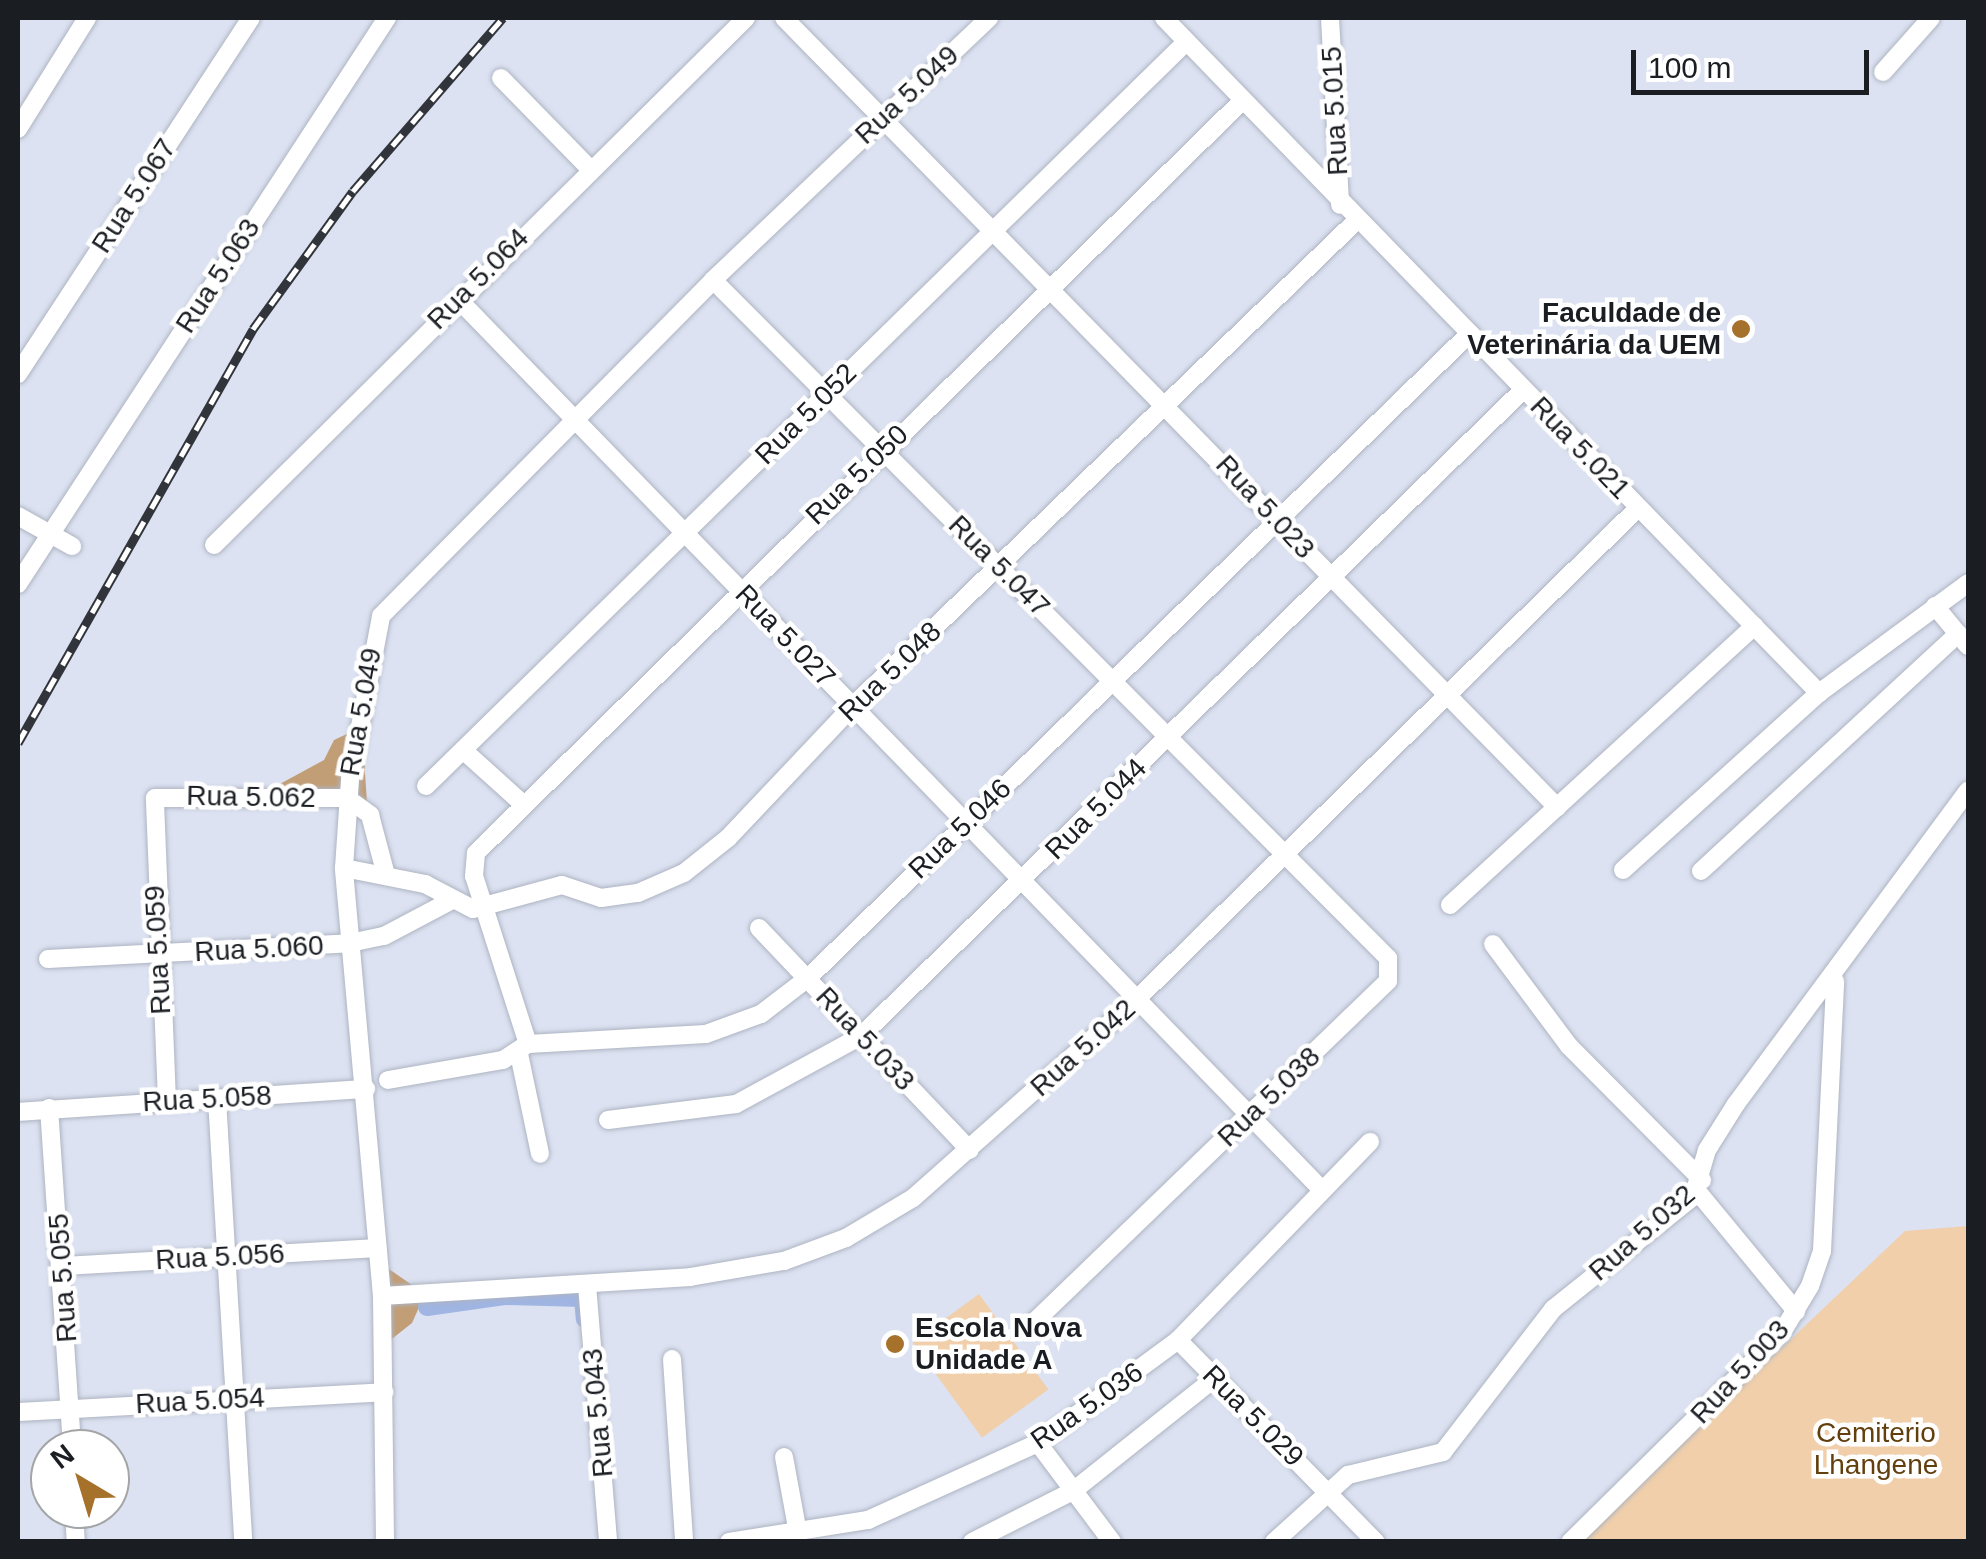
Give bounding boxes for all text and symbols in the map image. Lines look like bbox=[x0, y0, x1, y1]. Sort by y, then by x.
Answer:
scale bar bbox=[1636, 30, 1874, 92]
street label: Rua 5.049 bbox=[848, 39, 966, 151]
street label: Rua 5.015 bbox=[1315, 46, 1355, 176]
text: 100 m bbox=[1648, 51, 1731, 84]
street label: Rua 5.067 bbox=[85, 133, 183, 259]
street label: Rua 5.063 bbox=[169, 213, 267, 339]
street label: Rua 5.064 bbox=[420, 221, 536, 337]
place label: Faculdade de Veterinária da UEM bbox=[1467, 296, 1721, 362]
marker: Faculdade de Veterinária da UEM bbox=[1730, 318, 1752, 340]
street label: Rua 5.052 bbox=[748, 356, 864, 472]
street label: Rua 5.021 bbox=[1523, 390, 1637, 506]
street label: Rua 5.050 bbox=[799, 418, 915, 532]
street label: Rua 5.023 bbox=[1209, 448, 1321, 566]
street label: Rua 5.047 bbox=[941, 508, 1057, 624]
street label: Rua 5.027 bbox=[728, 578, 842, 694]
street label: Rua 5.048 bbox=[832, 615, 948, 729]
street label: Rua 5.049 bbox=[333, 645, 389, 779]
street label: Rua 5.044 bbox=[1038, 751, 1154, 867]
street label: Rua 5.046 bbox=[902, 772, 1018, 886]
street label: Rua 5.062 bbox=[186, 779, 316, 815]
street label: Rua 5.059 bbox=[138, 885, 178, 1015]
street label: Rua 5.060 bbox=[194, 929, 324, 969]
street label: Rua 5.033 bbox=[809, 980, 921, 1098]
street label: Rua 5.042 bbox=[1024, 992, 1142, 1104]
street label: Rua 5.038 bbox=[1211, 1040, 1327, 1154]
street label: Rua 5.058 bbox=[142, 1079, 272, 1119]
street label: Rua 5.032 bbox=[1582, 1178, 1702, 1288]
street label: Rua 5.055 bbox=[42, 1212, 84, 1344]
street label: Rua 5.056 bbox=[155, 1237, 285, 1277]
place label: Escola Nova Unidade A bbox=[915, 1311, 1082, 1377]
street label: Rua 5.003 bbox=[1684, 1313, 1796, 1431]
marker: Escola Nova Unidade A bbox=[884, 1333, 906, 1355]
street label: Rua 5.043 bbox=[576, 1347, 620, 1479]
street label: Rua 5.036 bbox=[1024, 1355, 1150, 1457]
street label: Rua 5.029 bbox=[1195, 1358, 1311, 1474]
street label: Rua 5.054 bbox=[135, 1381, 265, 1421]
park label: Cemiterio Lhangene bbox=[1814, 1416, 1938, 1482]
north arrow bbox=[30, 1429, 130, 1529]
text: N bbox=[45, 1438, 80, 1475]

